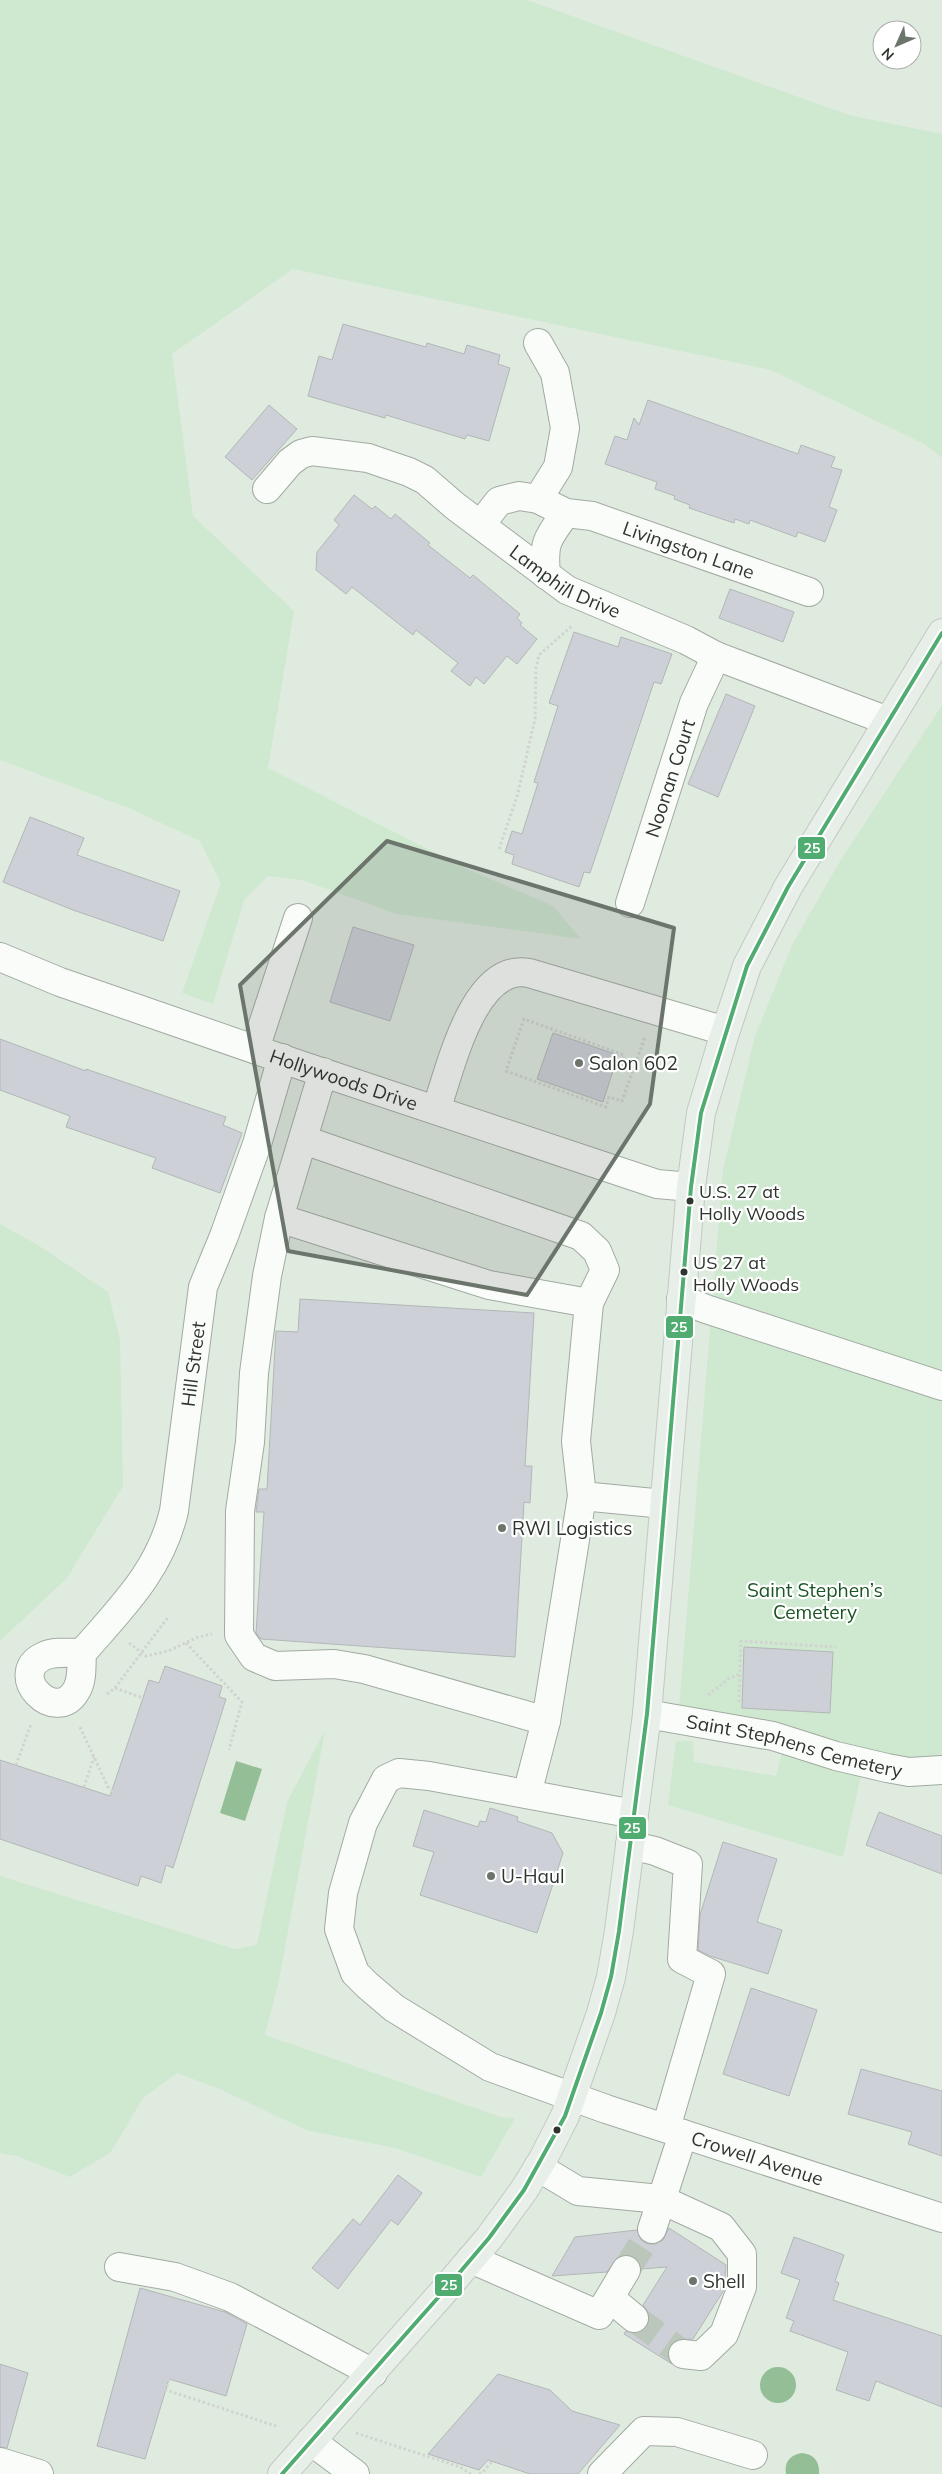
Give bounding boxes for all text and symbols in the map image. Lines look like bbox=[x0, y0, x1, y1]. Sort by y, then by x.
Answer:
north arrow bbox=[872, 20, 922, 70]
text: N bbox=[878, 44, 898, 64]
street label: Livingston Lane bbox=[619, 516, 758, 584]
street label: Lamphill Drive bbox=[505, 539, 624, 623]
street label: Noonan Court bbox=[640, 716, 700, 840]
line badge: 25 bbox=[797, 836, 826, 860]
text: 25 bbox=[804, 839, 820, 857]
street label: Hollywoods Drive bbox=[267, 1043, 421, 1115]
place label: Salon 602 bbox=[589, 1051, 678, 1075]
marker: Salon 602 bbox=[573, 1057, 585, 1069]
place label: U.S. 27 at Holly Woods bbox=[699, 1180, 805, 1225]
marker: U.S. 27 at Holly Woods bbox=[685, 1196, 695, 1206]
place label: US 27 at Holly Woods bbox=[693, 1251, 799, 1296]
marker: US 27 at Holly Woods bbox=[679, 1267, 689, 1277]
line badge: 25 bbox=[665, 1315, 694, 1339]
text: 25 bbox=[671, 1318, 687, 1336]
street label: Hill Street bbox=[176, 1320, 210, 1408]
place label: RWI Logistics bbox=[512, 1516, 632, 1540]
marker: RWI Logistics bbox=[496, 1522, 508, 1534]
park label: Saint Stephen’s Cemetery bbox=[747, 1578, 883, 1624]
street label: Saint Stephens Cemetery bbox=[684, 1709, 904, 1783]
line badge: 25 bbox=[618, 1816, 647, 1840]
text: 25 bbox=[624, 1819, 640, 1837]
place label: U-Haul bbox=[501, 1864, 564, 1888]
marker: U-Haul bbox=[485, 1870, 497, 1882]
unlabelled marker bbox=[552, 2125, 562, 2135]
street label: Crowell Avenue bbox=[688, 2125, 826, 2191]
place label: Shell bbox=[703, 2269, 745, 2293]
line badge: 25 bbox=[434, 2273, 463, 2297]
marker: Shell bbox=[687, 2275, 699, 2287]
text: 25 bbox=[441, 2276, 457, 2294]

